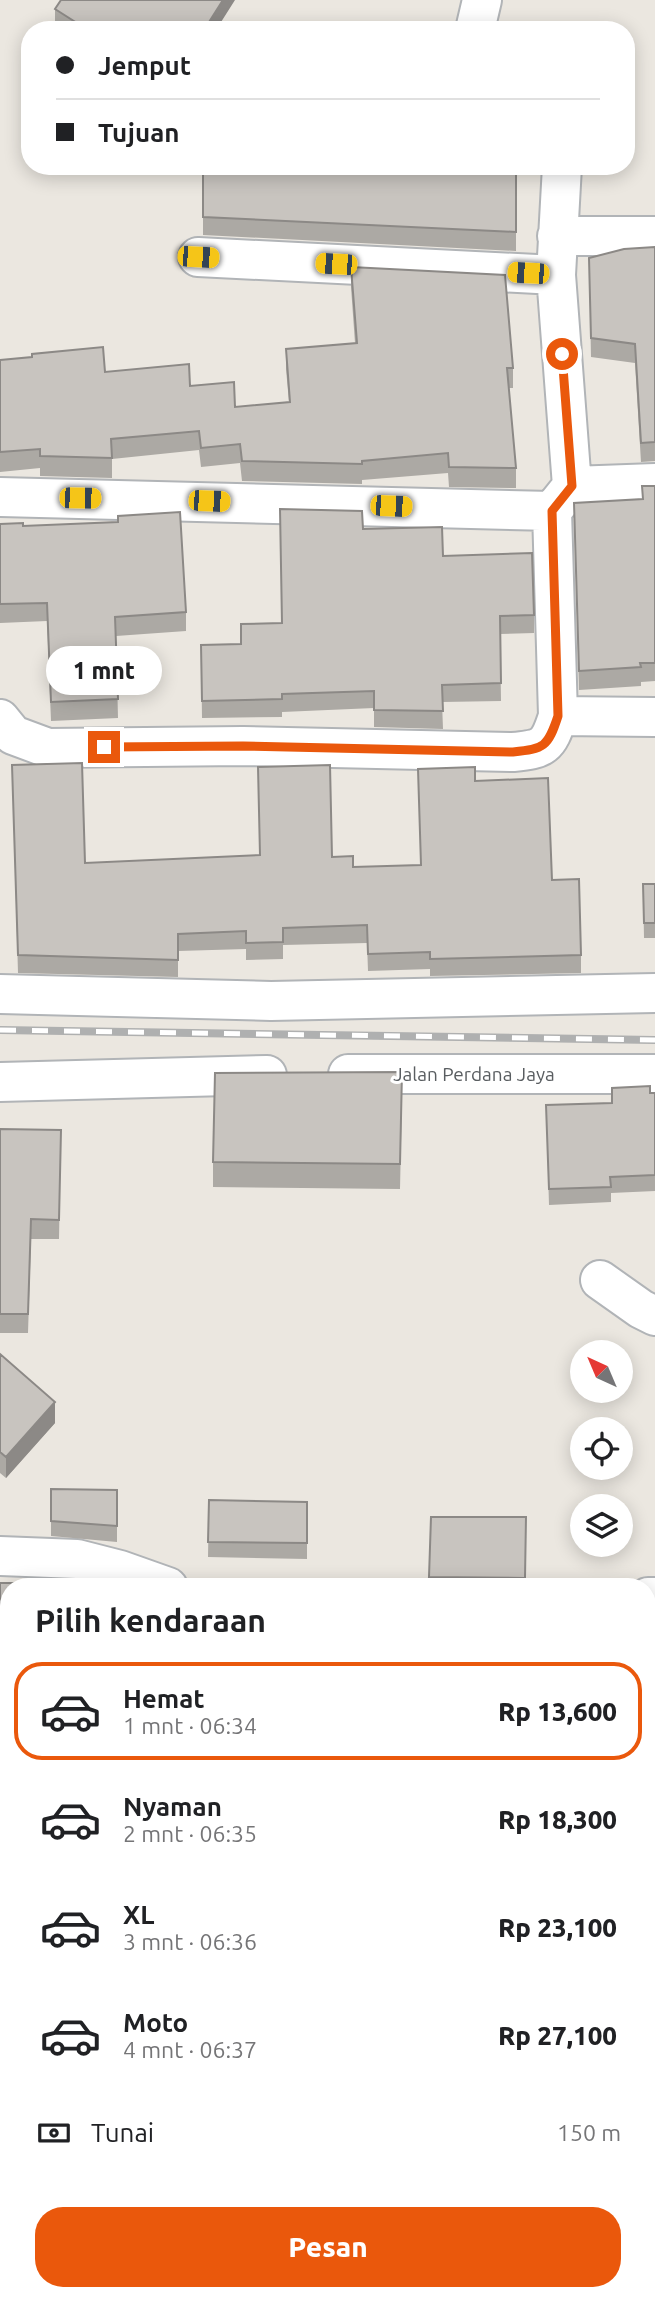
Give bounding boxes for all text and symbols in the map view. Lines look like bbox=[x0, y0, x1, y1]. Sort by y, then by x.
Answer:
text: Jemput bbox=[98, 51, 191, 80]
text: Tujuan bbox=[98, 118, 179, 147]
car bbox=[177, 245, 220, 269]
car bbox=[315, 252, 358, 276]
car bbox=[507, 261, 550, 285]
route start bbox=[546, 338, 578, 370]
car bbox=[59, 487, 102, 509]
car bbox=[188, 490, 231, 512]
car bbox=[370, 495, 413, 517]
callout: 1 mnt bbox=[46, 646, 162, 694]
text: 1 mnt bbox=[73, 658, 135, 683]
route end bbox=[88, 731, 120, 763]
street label: Jalan Perdana Jaya bbox=[393, 1063, 555, 1085]
north arrow bbox=[570, 1340, 634, 1404]
map controls bbox=[570, 1340, 633, 1557]
button: locate bbox=[570, 1417, 633, 1480]
button: layers bbox=[570, 1494, 633, 1557]
text: Pilih kendaraan bbox=[35, 1602, 266, 1638]
icon: car bbox=[39, 1680, 102, 1743]
text: Hemat bbox=[123, 1684, 205, 1713]
text: Rp 13,600 bbox=[498, 1697, 617, 1726]
text: 1 mnt · 06:34 bbox=[123, 1713, 257, 1738]
icon: car bbox=[39, 1788, 102, 1851]
text: Nyaman bbox=[123, 1792, 222, 1821]
text: Rp 18,300 bbox=[498, 1805, 617, 1834]
text: 2 mnt · 06:35 bbox=[123, 1821, 257, 1846]
icon: car bbox=[39, 1896, 102, 1959]
text: XL bbox=[123, 1900, 154, 1929]
text: Rp 23,100 bbox=[498, 1913, 617, 1942]
text: 3 mnt · 06:36 bbox=[123, 1929, 257, 1954]
icon: car bbox=[39, 2004, 102, 2067]
text: Moto bbox=[123, 2008, 188, 2037]
text: Rp 27,100 bbox=[498, 2021, 617, 2050]
text: 4 mnt · 06:37 bbox=[123, 2037, 257, 2062]
icon: cash bbox=[35, 2114, 73, 2152]
text: Tunai bbox=[91, 2118, 154, 2147]
text: 150 m bbox=[557, 2120, 621, 2145]
button: Pesan bbox=[35, 2207, 621, 2287]

